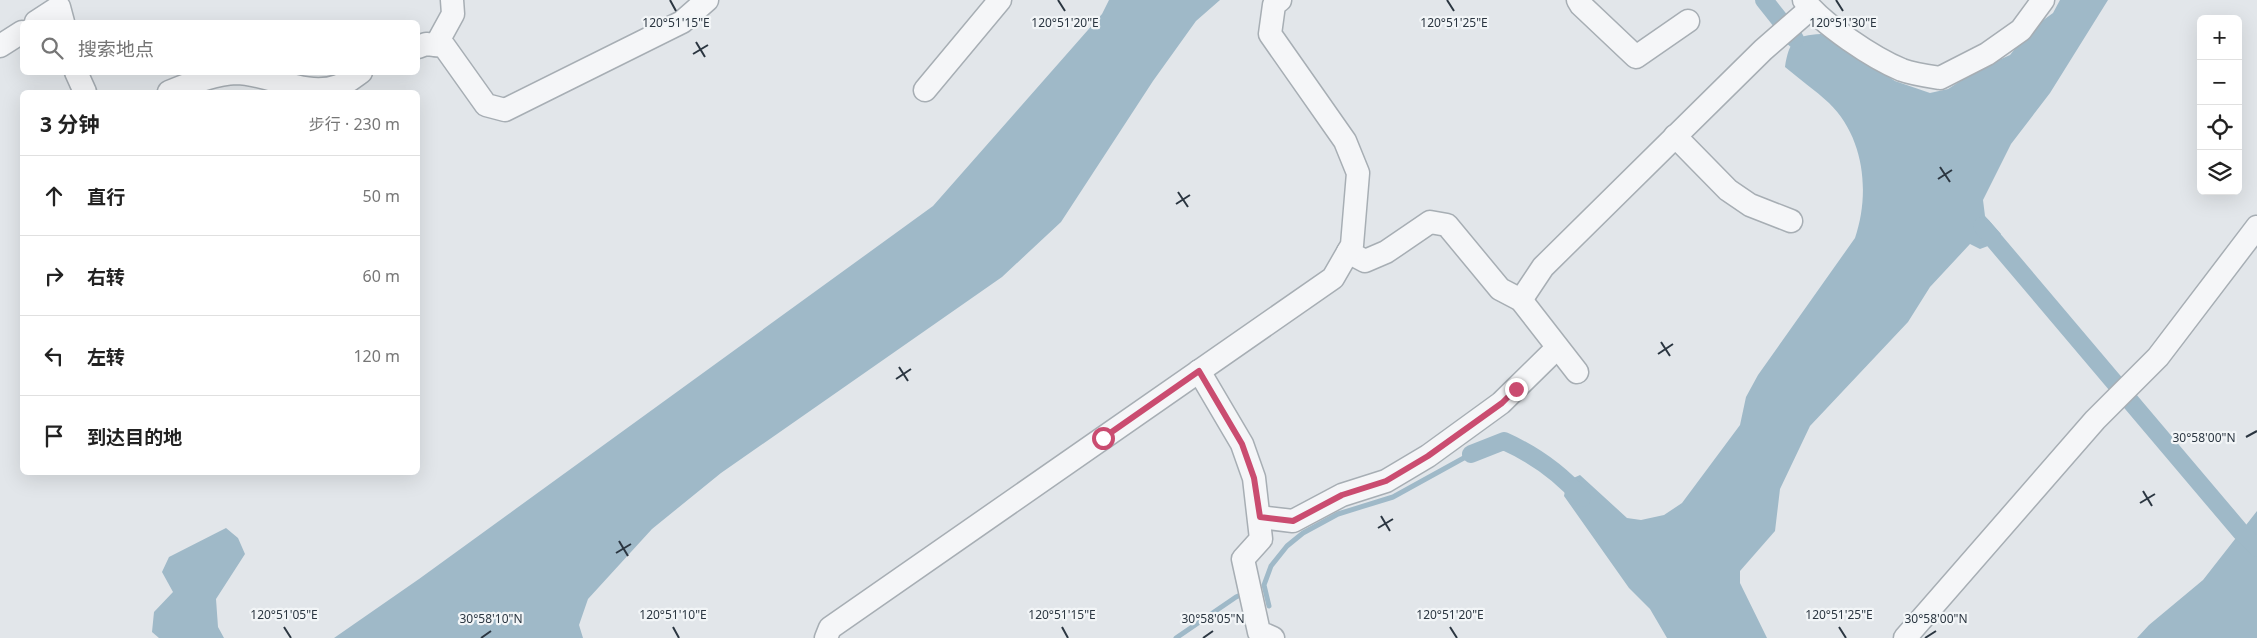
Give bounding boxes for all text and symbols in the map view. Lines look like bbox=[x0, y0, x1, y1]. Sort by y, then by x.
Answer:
text: 120°51'15"E bbox=[642, 14, 710, 31]
text: 120°51'20"E bbox=[1031, 14, 1099, 31]
text: 120°51'25"E bbox=[1420, 14, 1488, 31]
text: 120°51'30"E bbox=[1809, 14, 1877, 31]
map controls bbox=[2197, 15, 2242, 195]
button: + bbox=[2197, 15, 2242, 60]
search box bbox=[20, 20, 420, 75]
icon: search bbox=[38, 34, 66, 62]
text: 搜索地点 bbox=[78, 36, 154, 62]
button: − bbox=[2197, 60, 2242, 105]
button: locate bbox=[2197, 105, 2242, 150]
text: 3 分钟 bbox=[40, 110, 99, 138]
text: 步行 · 230 m bbox=[309, 113, 400, 135]
button: layers bbox=[2197, 150, 2242, 195]
icon: ahead bbox=[40, 182, 68, 210]
text: 直行 bbox=[87, 184, 125, 210]
text: 50 m bbox=[363, 185, 400, 207]
icon: right bbox=[40, 262, 68, 290]
text: 右转 bbox=[87, 264, 125, 290]
text: 60 m bbox=[363, 265, 400, 287]
icon: left bbox=[40, 342, 68, 370]
text: 左转 bbox=[87, 344, 125, 370]
text: 120 m bbox=[353, 345, 400, 367]
route end bbox=[1505, 378, 1528, 401]
icon: arrive bbox=[40, 422, 68, 450]
text: 到达目的地 bbox=[87, 424, 182, 450]
route start bbox=[1092, 427, 1115, 450]
text: 30°58'00"N bbox=[2172, 429, 2236, 446]
text: 120°51'05"E bbox=[250, 606, 318, 623]
text: 120°51'10"E bbox=[639, 606, 707, 623]
text: 120°51'15"E bbox=[1028, 606, 1096, 623]
text: 120°51'20"E bbox=[1416, 606, 1484, 623]
text: 120°51'25"E bbox=[1805, 606, 1873, 623]
text: 30°58'10"N bbox=[459, 610, 523, 627]
text: 30°58'05"N bbox=[1181, 610, 1245, 627]
text: 30°58'00"N bbox=[1904, 610, 1968, 627]

